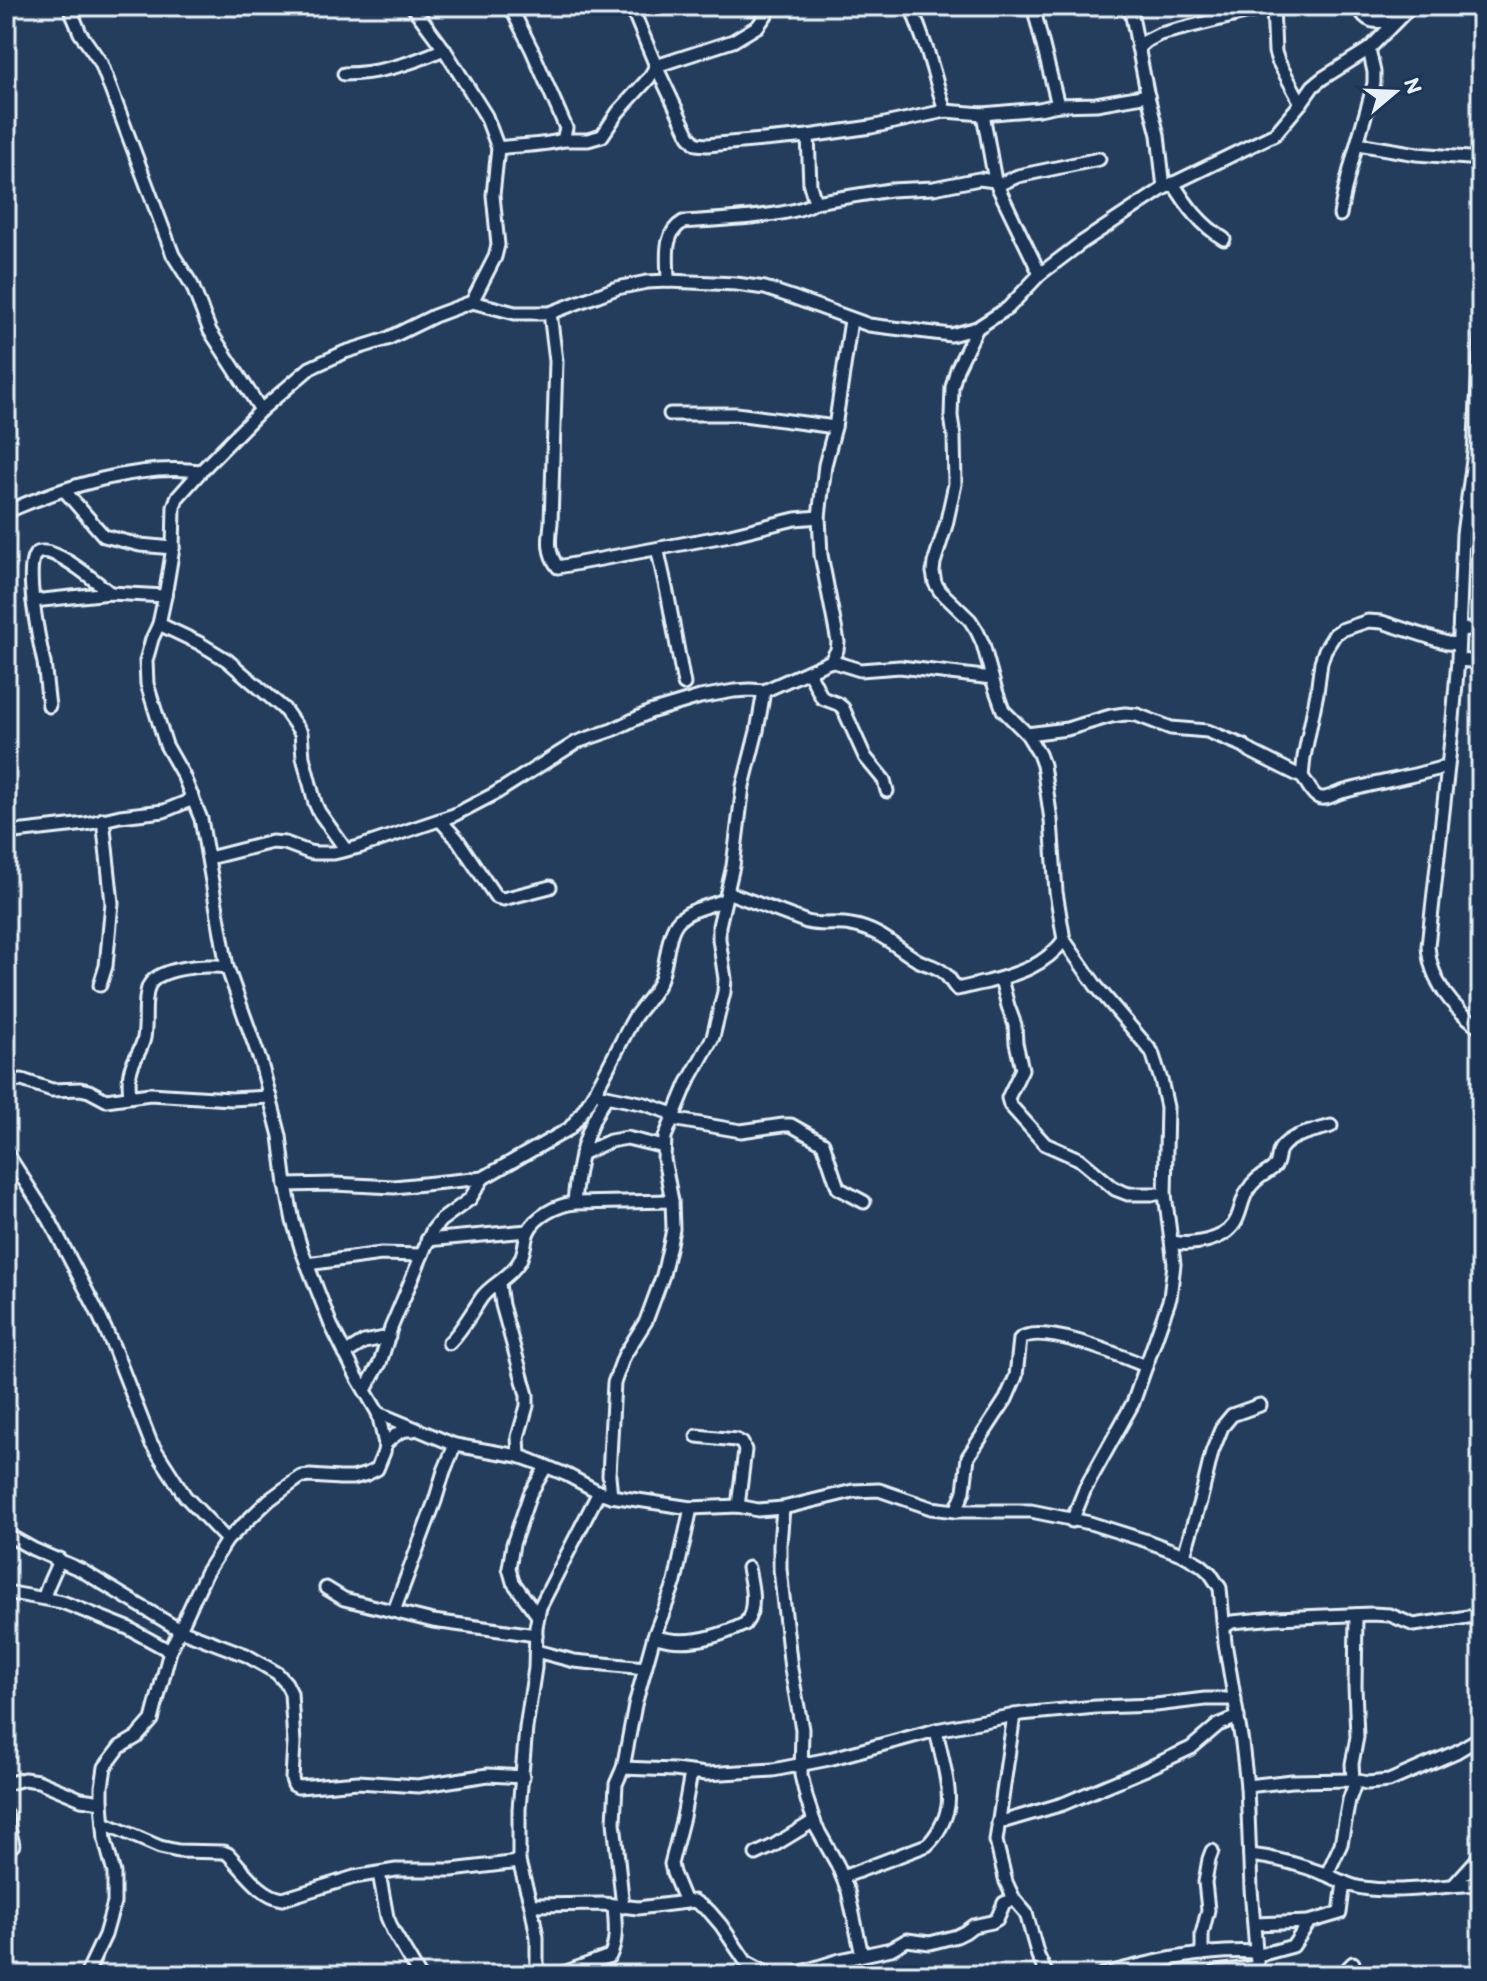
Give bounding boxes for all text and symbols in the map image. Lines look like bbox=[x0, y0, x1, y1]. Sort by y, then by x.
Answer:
north arrow bbox=[1355, 52, 1435, 132]
text: N bbox=[1398, 74, 1429, 97]

